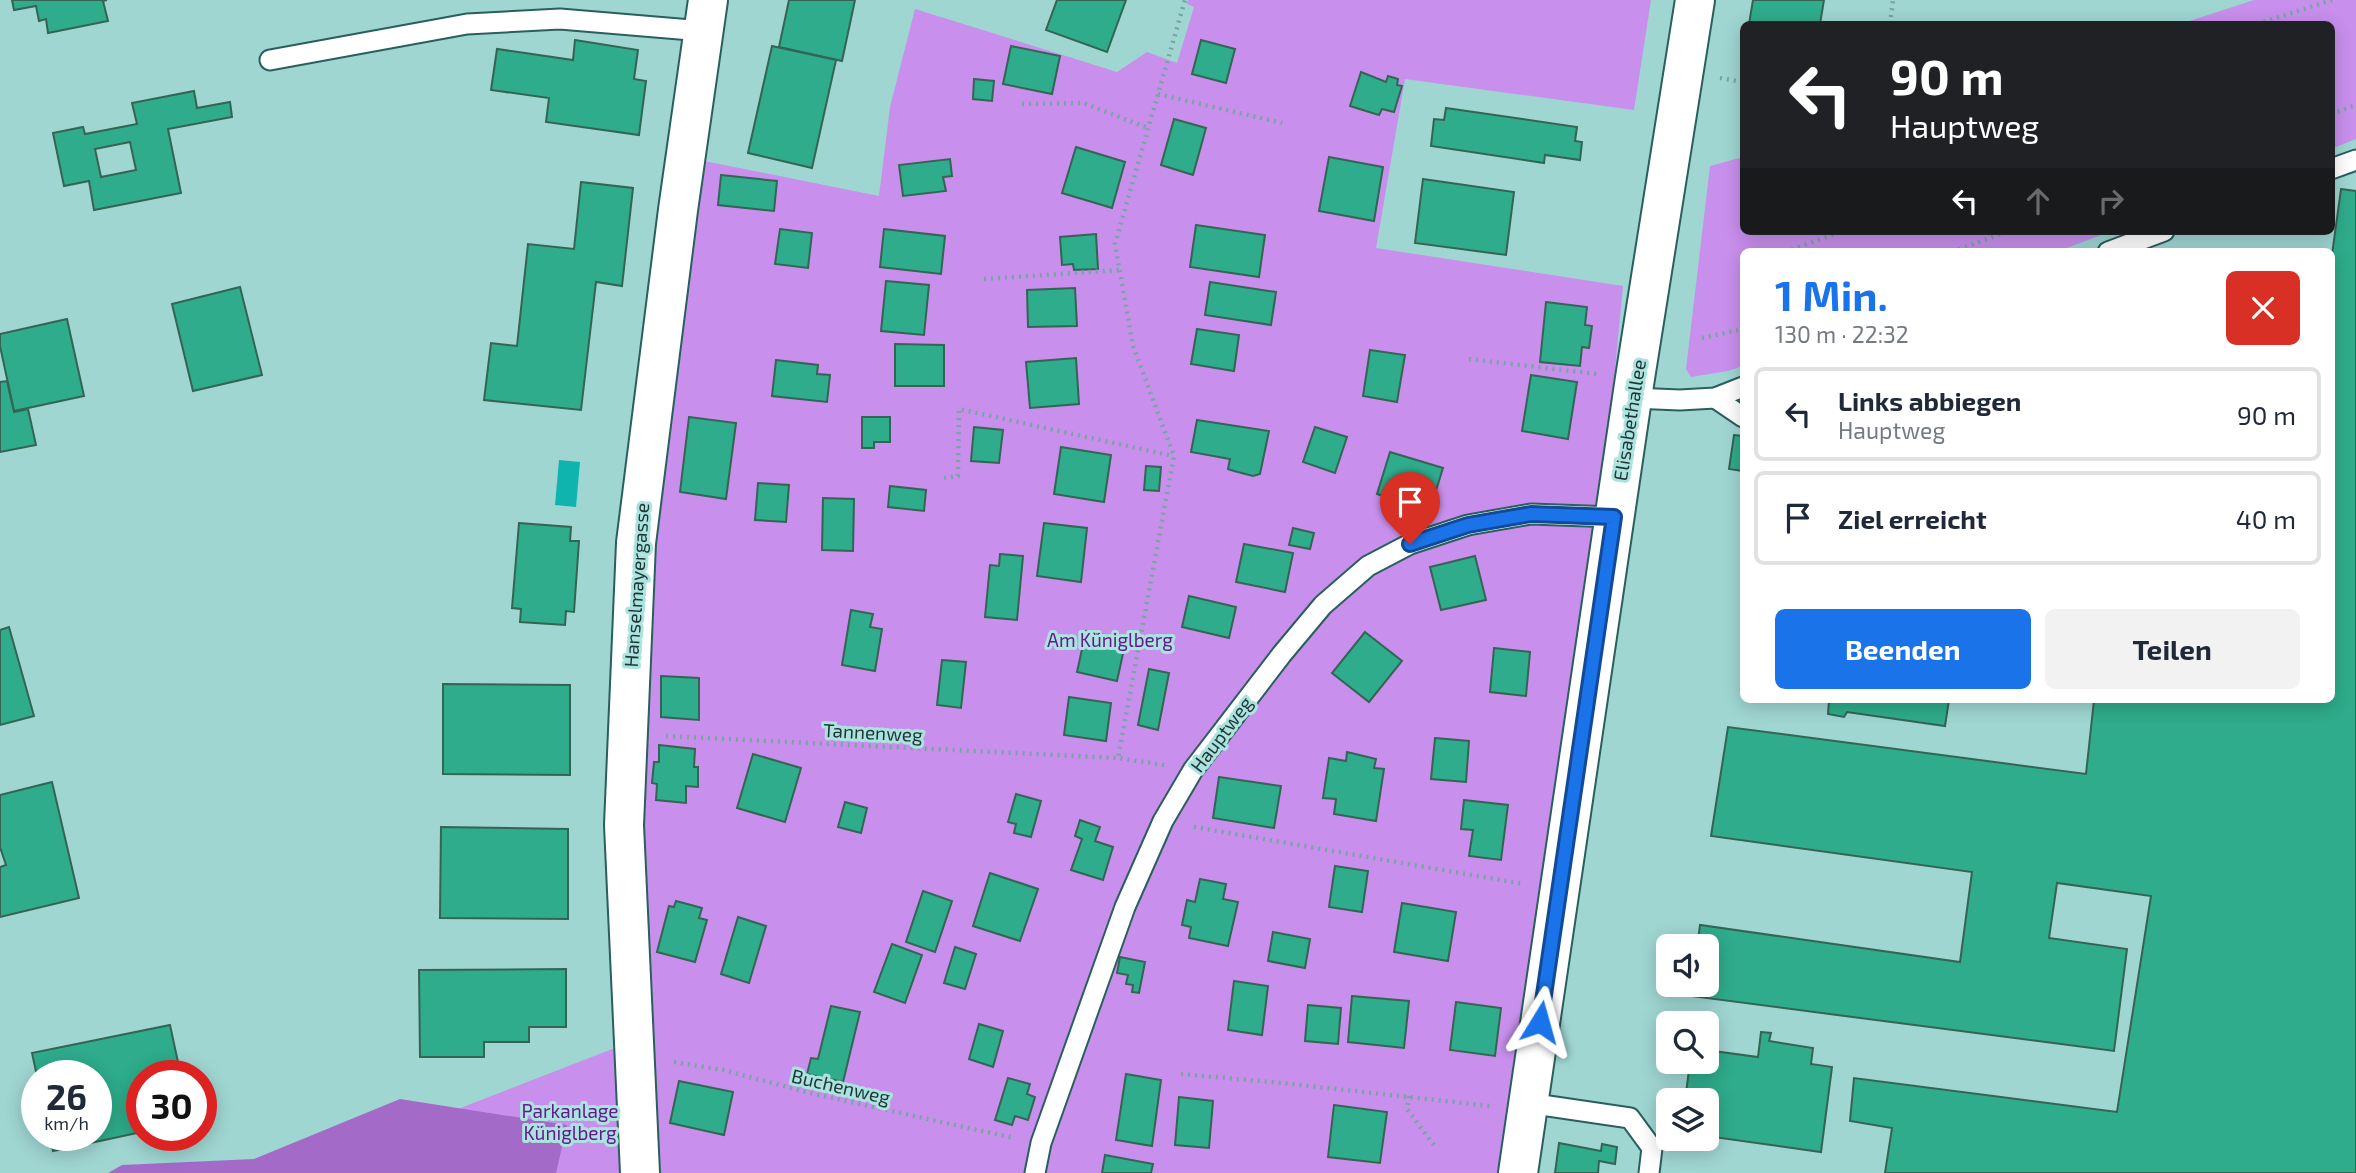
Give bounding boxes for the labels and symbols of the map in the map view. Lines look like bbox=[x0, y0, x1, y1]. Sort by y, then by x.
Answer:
street label: Elisabethallee bbox=[1608, 358, 1650, 482]
pin bbox=[1380, 472, 1440, 544]
street label: Hanselmayergasse bbox=[619, 502, 653, 668]
park label: Am Küniglberg bbox=[1047, 628, 1173, 651]
street label: Hauptweg bbox=[1185, 691, 1257, 776]
street label: Tannenweg bbox=[823, 718, 924, 746]
position arrow bbox=[1503, 985, 1577, 1059]
speed limit sign: 30 bbox=[126, 1060, 217, 1151]
street label: Buchenweg bbox=[789, 1063, 893, 1109]
park label: Parkanlage Küniglberg bbox=[521, 1099, 619, 1144]

